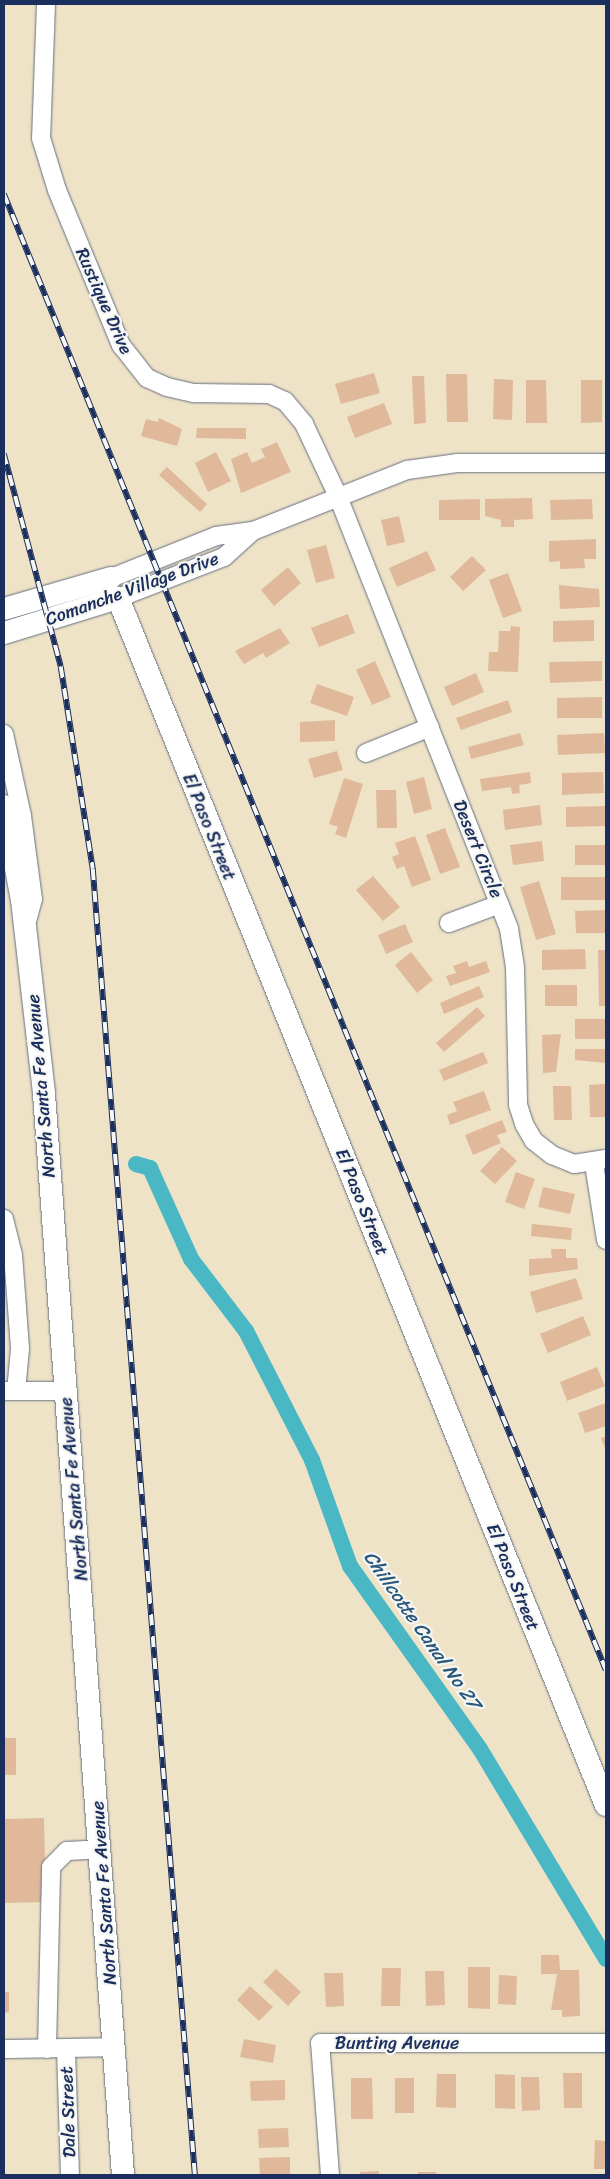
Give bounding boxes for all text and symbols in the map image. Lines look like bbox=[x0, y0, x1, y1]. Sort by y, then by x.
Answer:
street label: Rustique Drive bbox=[71, 244, 137, 358]
street label: Comanche Village Drive bbox=[42, 548, 222, 630]
street label: El Paso Street bbox=[178, 770, 240, 884]
street label: Desert Circle bbox=[449, 797, 507, 901]
street label: North Santa Fe Avenue bbox=[22, 994, 60, 1178]
street label: El Paso Street bbox=[331, 1145, 393, 1259]
street label: North Santa Fe Avenue bbox=[55, 1397, 93, 1581]
street label: El Paso Street bbox=[482, 1520, 544, 1634]
water label: Chillcotte Canal No 27 bbox=[359, 1546, 485, 1714]
street label: North Santa Fe Avenue bbox=[87, 1801, 121, 1985]
street label: Bunting Avenue bbox=[335, 2032, 459, 2054]
street label: Dale Street bbox=[56, 2066, 80, 2158]

